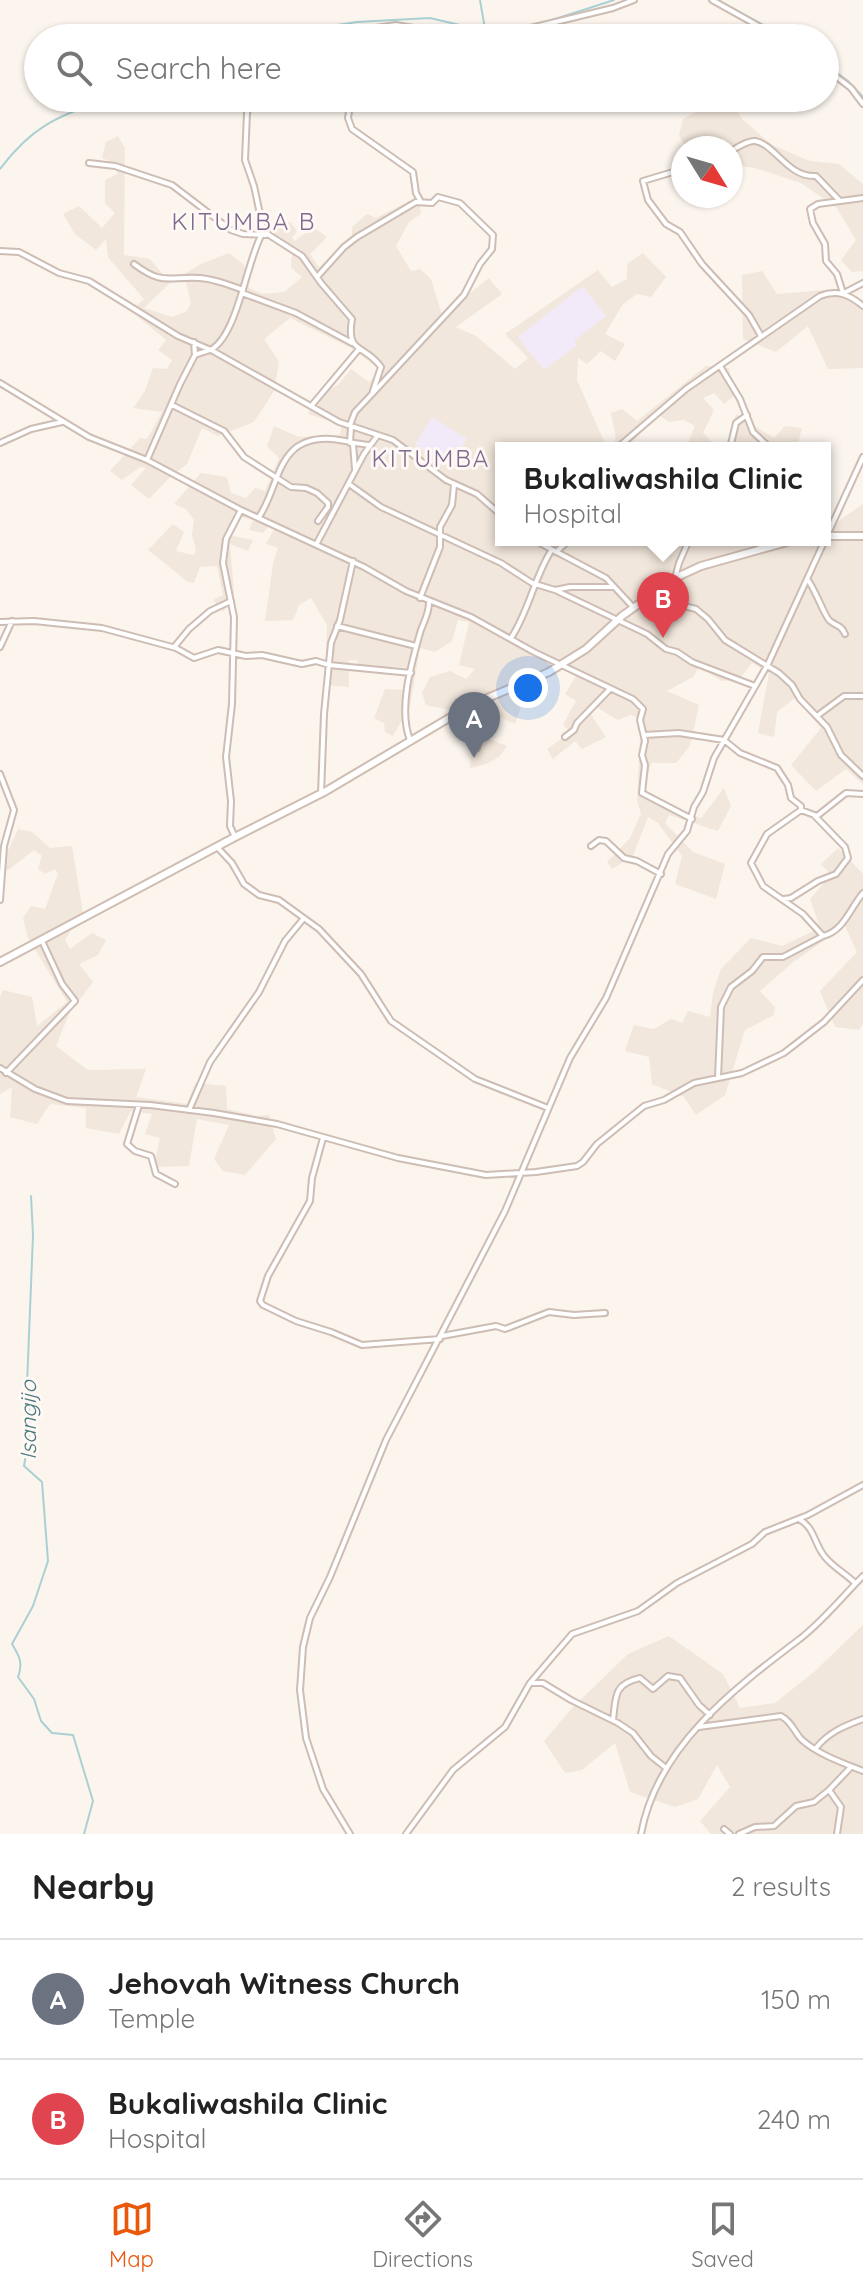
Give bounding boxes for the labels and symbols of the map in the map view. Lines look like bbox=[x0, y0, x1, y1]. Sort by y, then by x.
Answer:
north arrow bbox=[671, 136, 743, 208]
district label: KITUMBA B bbox=[172, 206, 316, 236]
district label: KITUMBA bbox=[372, 443, 490, 473]
pin: B bbox=[637, 572, 689, 638]
your location bbox=[508, 668, 548, 708]
pin: A bbox=[448, 692, 500, 758]
water label: Isangijo bbox=[14, 1378, 42, 1460]

